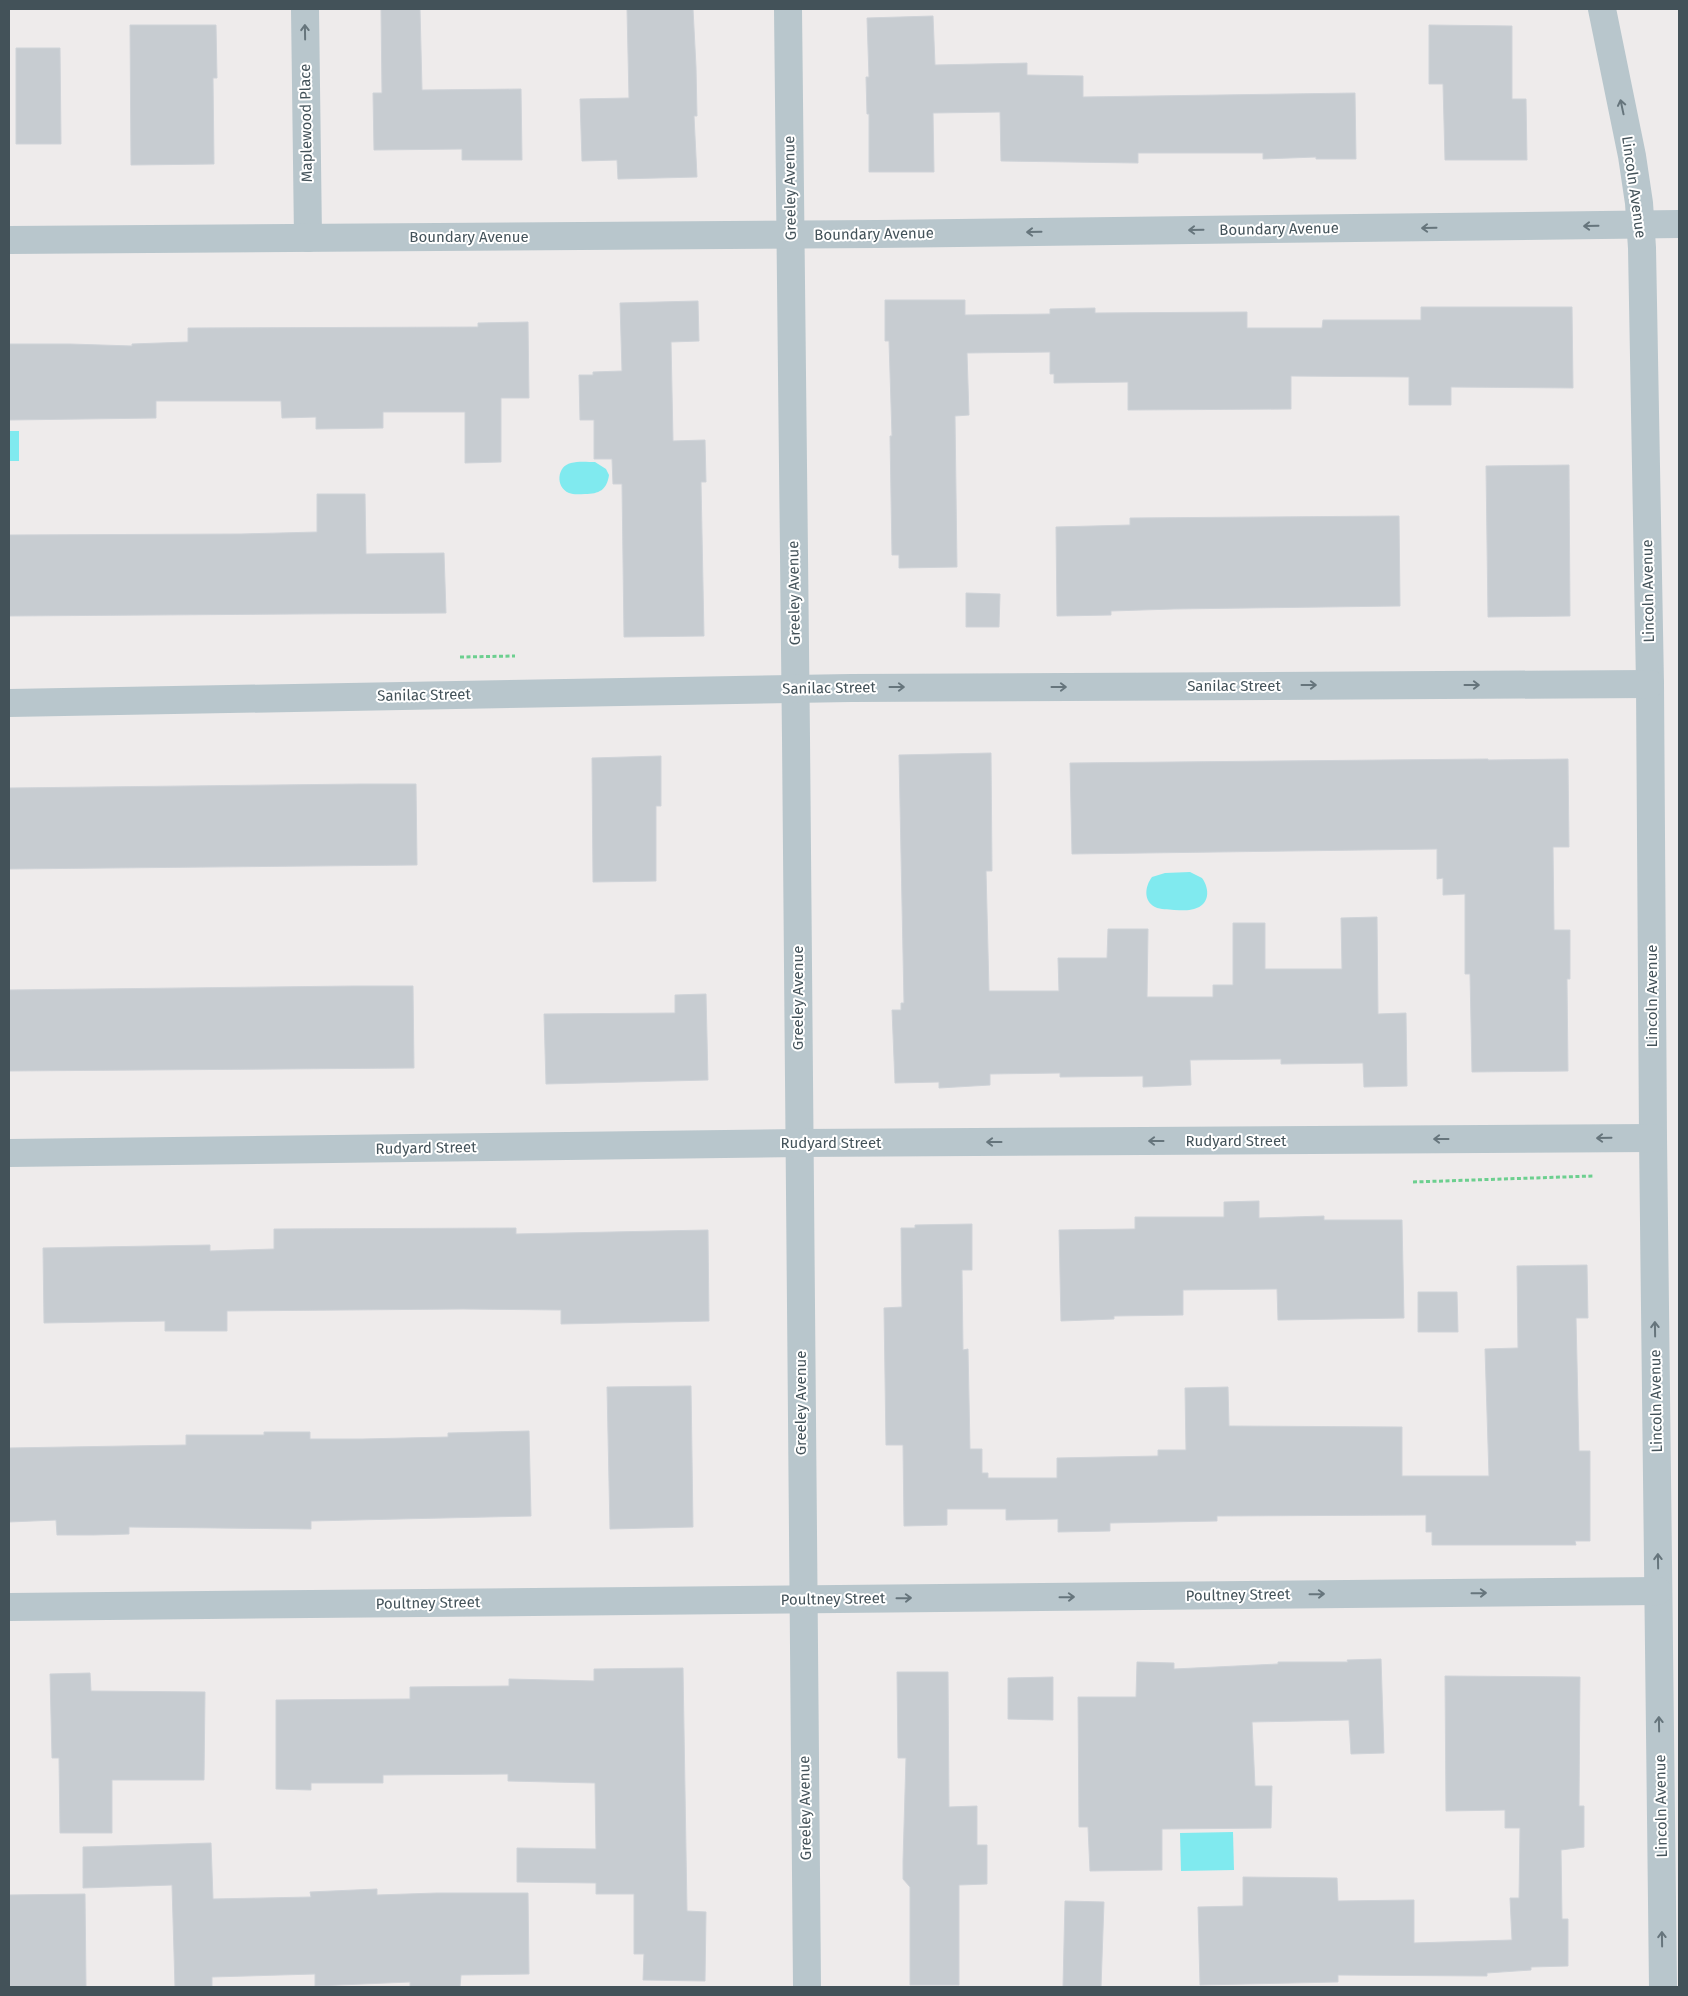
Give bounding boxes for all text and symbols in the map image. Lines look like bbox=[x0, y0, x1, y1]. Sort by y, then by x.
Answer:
one-way arrow bbox=[300, 24, 310, 40]
street label: Maplewood Place bbox=[296, 64, 316, 182]
one-way arrow bbox=[1617, 99, 1626, 115]
street label: Greeley Avenue bbox=[780, 135, 800, 241]
street label: Lincoln Avenue bbox=[1618, 135, 1650, 239]
street label: Boundary Avenue bbox=[1219, 219, 1339, 239]
one-way arrow bbox=[1584, 221, 1600, 230]
one-way arrow bbox=[1421, 223, 1437, 232]
street label: Boundary Avenue bbox=[814, 224, 934, 244]
one-way arrow bbox=[1189, 225, 1205, 235]
one-way arrow bbox=[1026, 227, 1042, 237]
street label: Boundary Avenue bbox=[409, 228, 529, 246]
street label: Lincoln Avenue bbox=[1638, 539, 1658, 643]
street label: Greeley Avenue bbox=[784, 540, 804, 646]
street label: Sanilac Street bbox=[1187, 677, 1281, 695]
street label: Sanilac Street bbox=[782, 678, 877, 698]
one-way arrow bbox=[1464, 680, 1480, 690]
one-way arrow bbox=[1301, 681, 1317, 690]
one-way arrow bbox=[888, 682, 905, 692]
one-way arrow bbox=[1051, 682, 1067, 692]
street label: Sanilac Street bbox=[377, 685, 472, 705]
street label: Lincoln Avenue bbox=[1643, 944, 1661, 1048]
street label: Greeley Avenue bbox=[789, 946, 807, 1050]
street label: Rudyard Street bbox=[1185, 1132, 1287, 1150]
one-way arrow bbox=[1596, 1133, 1612, 1143]
street label: Rudyard Street bbox=[780, 1134, 882, 1152]
one-way arrow bbox=[1434, 1134, 1450, 1144]
one-way arrow bbox=[1149, 1136, 1165, 1146]
one-way arrow bbox=[986, 1137, 1002, 1147]
street label: Rudyard Street bbox=[375, 1138, 477, 1158]
one-way arrow bbox=[1650, 1321, 1660, 1337]
street label: Lincoln Avenue bbox=[1646, 1349, 1666, 1453]
street label: Greeley Avenue bbox=[792, 1351, 810, 1455]
one-way arrow bbox=[1653, 1553, 1663, 1570]
street label: Poultney Street bbox=[1186, 1585, 1291, 1605]
one-way arrow bbox=[1470, 1588, 1487, 1598]
street label: Poultney Street bbox=[781, 1589, 886, 1609]
one-way arrow bbox=[1308, 1589, 1324, 1599]
one-way arrow bbox=[1058, 1592, 1074, 1602]
street label: Poultney Street bbox=[376, 1593, 481, 1613]
one-way arrow bbox=[896, 1593, 912, 1603]
one-way arrow bbox=[1654, 1716, 1664, 1732]
street label: Lincoln Avenue bbox=[1651, 1754, 1671, 1858]
street label: Greeley Avenue bbox=[795, 1755, 815, 1861]
one-way arrow bbox=[1658, 1931, 1667, 1947]

